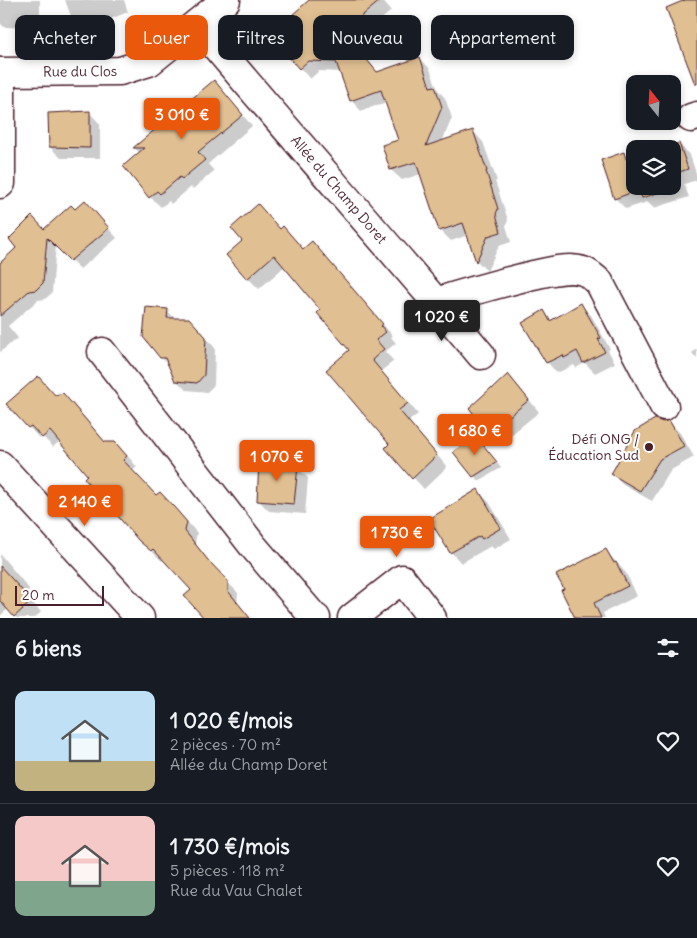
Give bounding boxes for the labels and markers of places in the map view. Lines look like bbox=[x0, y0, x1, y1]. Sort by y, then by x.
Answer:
pin: 3 010 € bbox=[136, 98, 228, 140]
pin: 1 020 € bbox=[396, 300, 488, 342]
pin: 1 680 € bbox=[429, 414, 521, 456]
place label: Défi ONG / Éducation Sud bbox=[548, 430, 639, 464]
pin: 1 070 € bbox=[231, 440, 323, 482]
marker: Défi ONG / Éducation Sud bbox=[643, 441, 655, 453]
pin: 2 140 € bbox=[39, 484, 131, 527]
pin: 1 730 € bbox=[351, 516, 443, 558]

